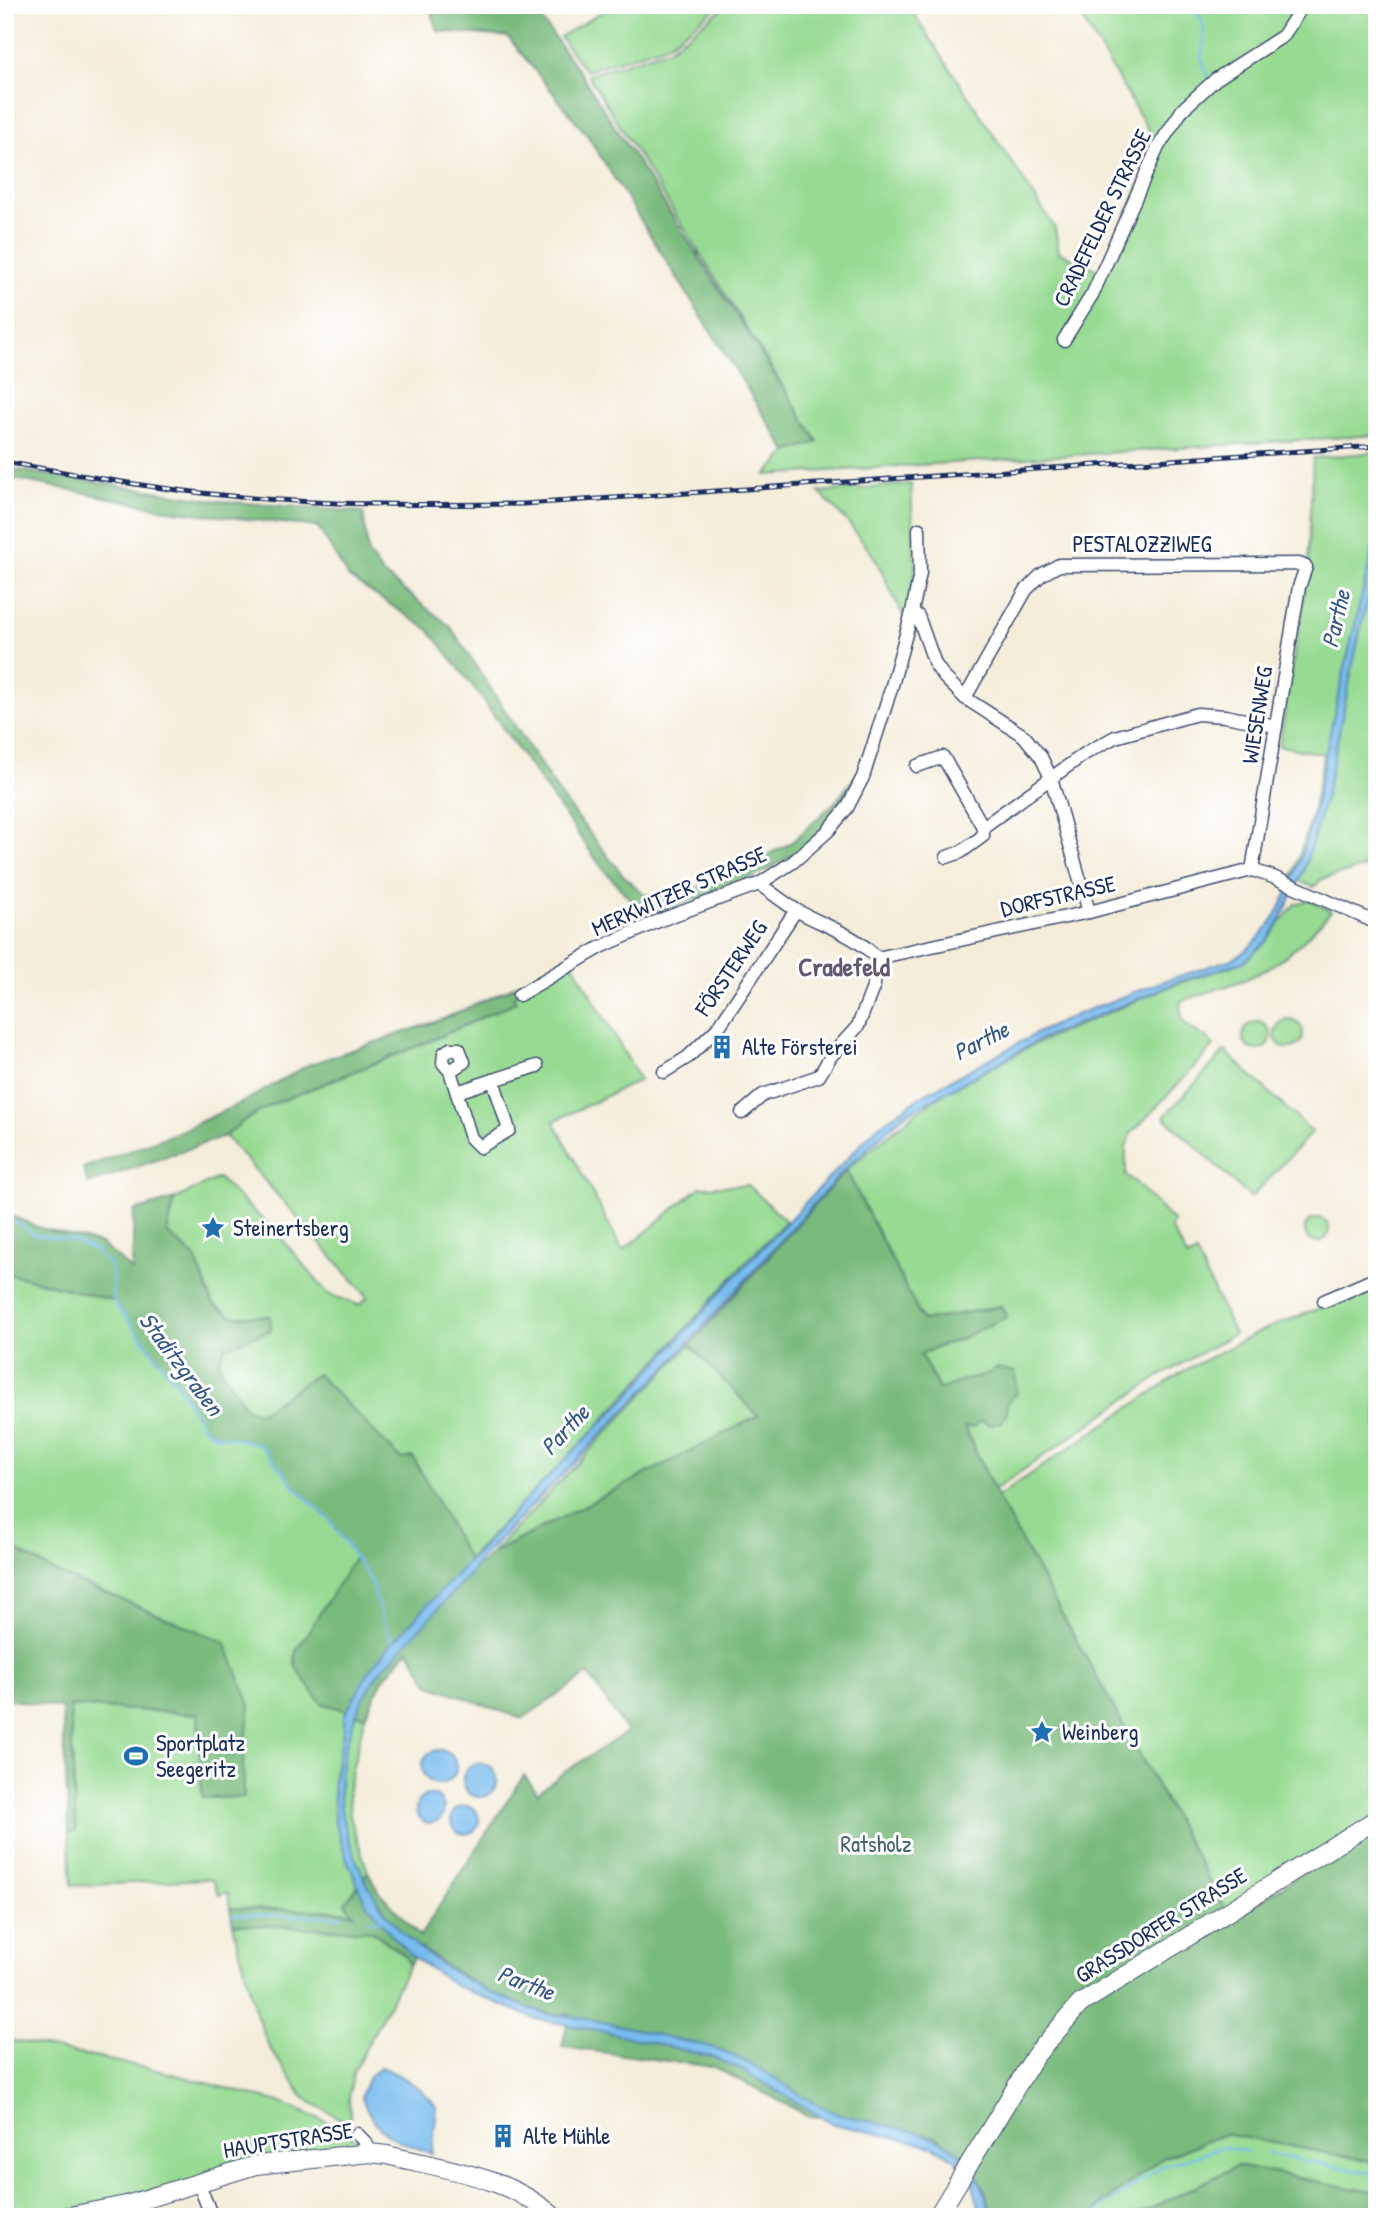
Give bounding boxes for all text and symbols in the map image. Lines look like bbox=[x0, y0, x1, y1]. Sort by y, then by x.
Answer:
street label: CRADEFELDER STRASSE bbox=[1045, 124, 1158, 312]
street label: PESTALOZZIWEG bbox=[1072, 528, 1212, 559]
water label: Parthe bbox=[1313, 585, 1357, 651]
street label: WIESENWEG bbox=[1234, 664, 1279, 766]
street label: MERKWITZER STRASSE bbox=[586, 838, 771, 943]
street label: DORFSTRASSE bbox=[997, 867, 1118, 924]
street label: FÖRSTERWEG bbox=[687, 914, 774, 1022]
district label: Cradefeld bbox=[798, 949, 891, 984]
water label: Parthe bbox=[947, 1012, 1015, 1068]
place label: Alte Försterei bbox=[742, 1031, 858, 1062]
building icon: Alte Försterei bbox=[708, 1033, 736, 1061]
place label: Steinertsberg bbox=[233, 1212, 349, 1243]
place icon: Steinertsberg bbox=[199, 1214, 227, 1242]
water label: Staditzgraben bbox=[132, 1305, 232, 1424]
water label: Parthe bbox=[533, 1396, 597, 1461]
place label: Weinberg bbox=[1062, 1716, 1139, 1747]
place icon: Weinberg bbox=[1028, 1718, 1056, 1746]
place label: Sportplatz Seegeritz bbox=[156, 1727, 245, 1784]
sports icon: Sportplatz Seegeritz bbox=[122, 1742, 150, 1770]
park label: Ratsholz bbox=[840, 1828, 912, 1859]
street label: GRASSDORFER STRASSE bbox=[1069, 1859, 1252, 1990]
water label: Parthe bbox=[494, 1957, 561, 2008]
street label: HAUPTSTRASSE bbox=[221, 2114, 355, 2165]
place label: Alte Mühle bbox=[523, 2120, 611, 2151]
building icon: Alte Mühle bbox=[489, 2122, 517, 2150]

